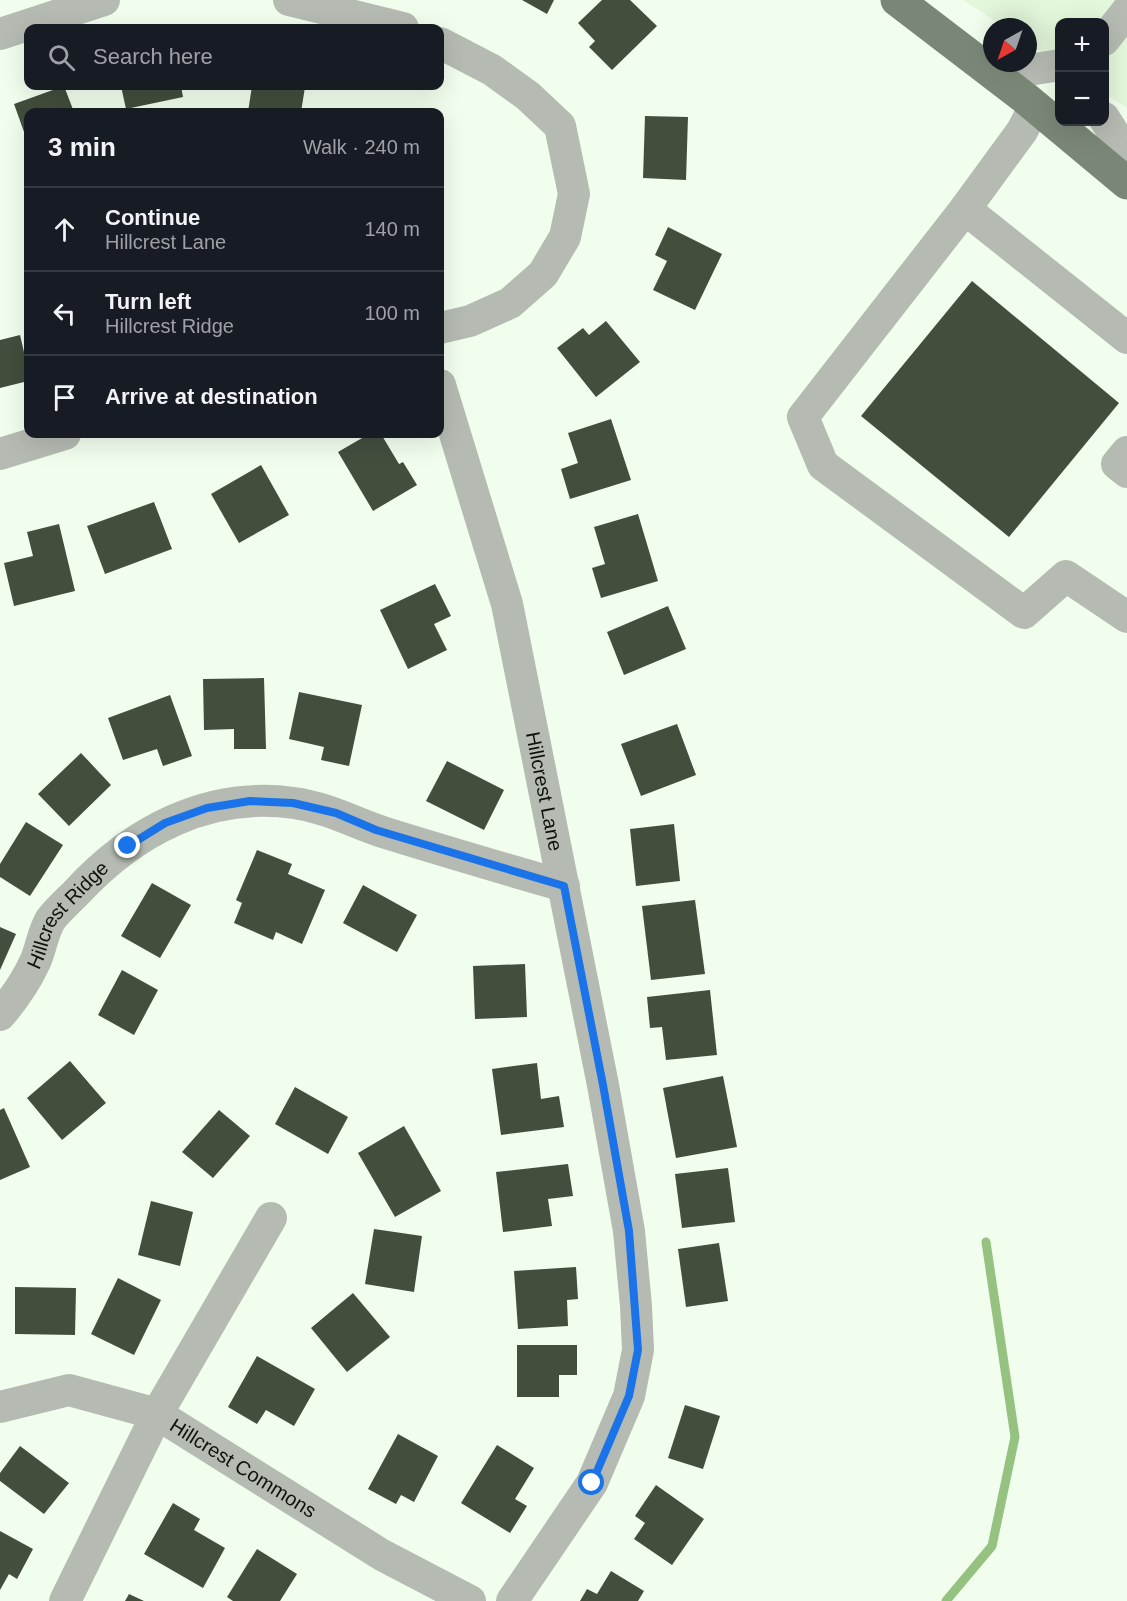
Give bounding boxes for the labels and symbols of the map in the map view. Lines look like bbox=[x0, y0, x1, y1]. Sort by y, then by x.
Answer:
north arrow bbox=[983, 18, 1037, 72]
street label: Hillcrest Lane bbox=[522, 730, 567, 853]
route end bbox=[114, 832, 140, 858]
street label: Hillcrest Ridge bbox=[22, 856, 113, 972]
street label: Hillcrest Commons bbox=[166, 1414, 320, 1522]
route start bbox=[578, 1469, 604, 1495]

